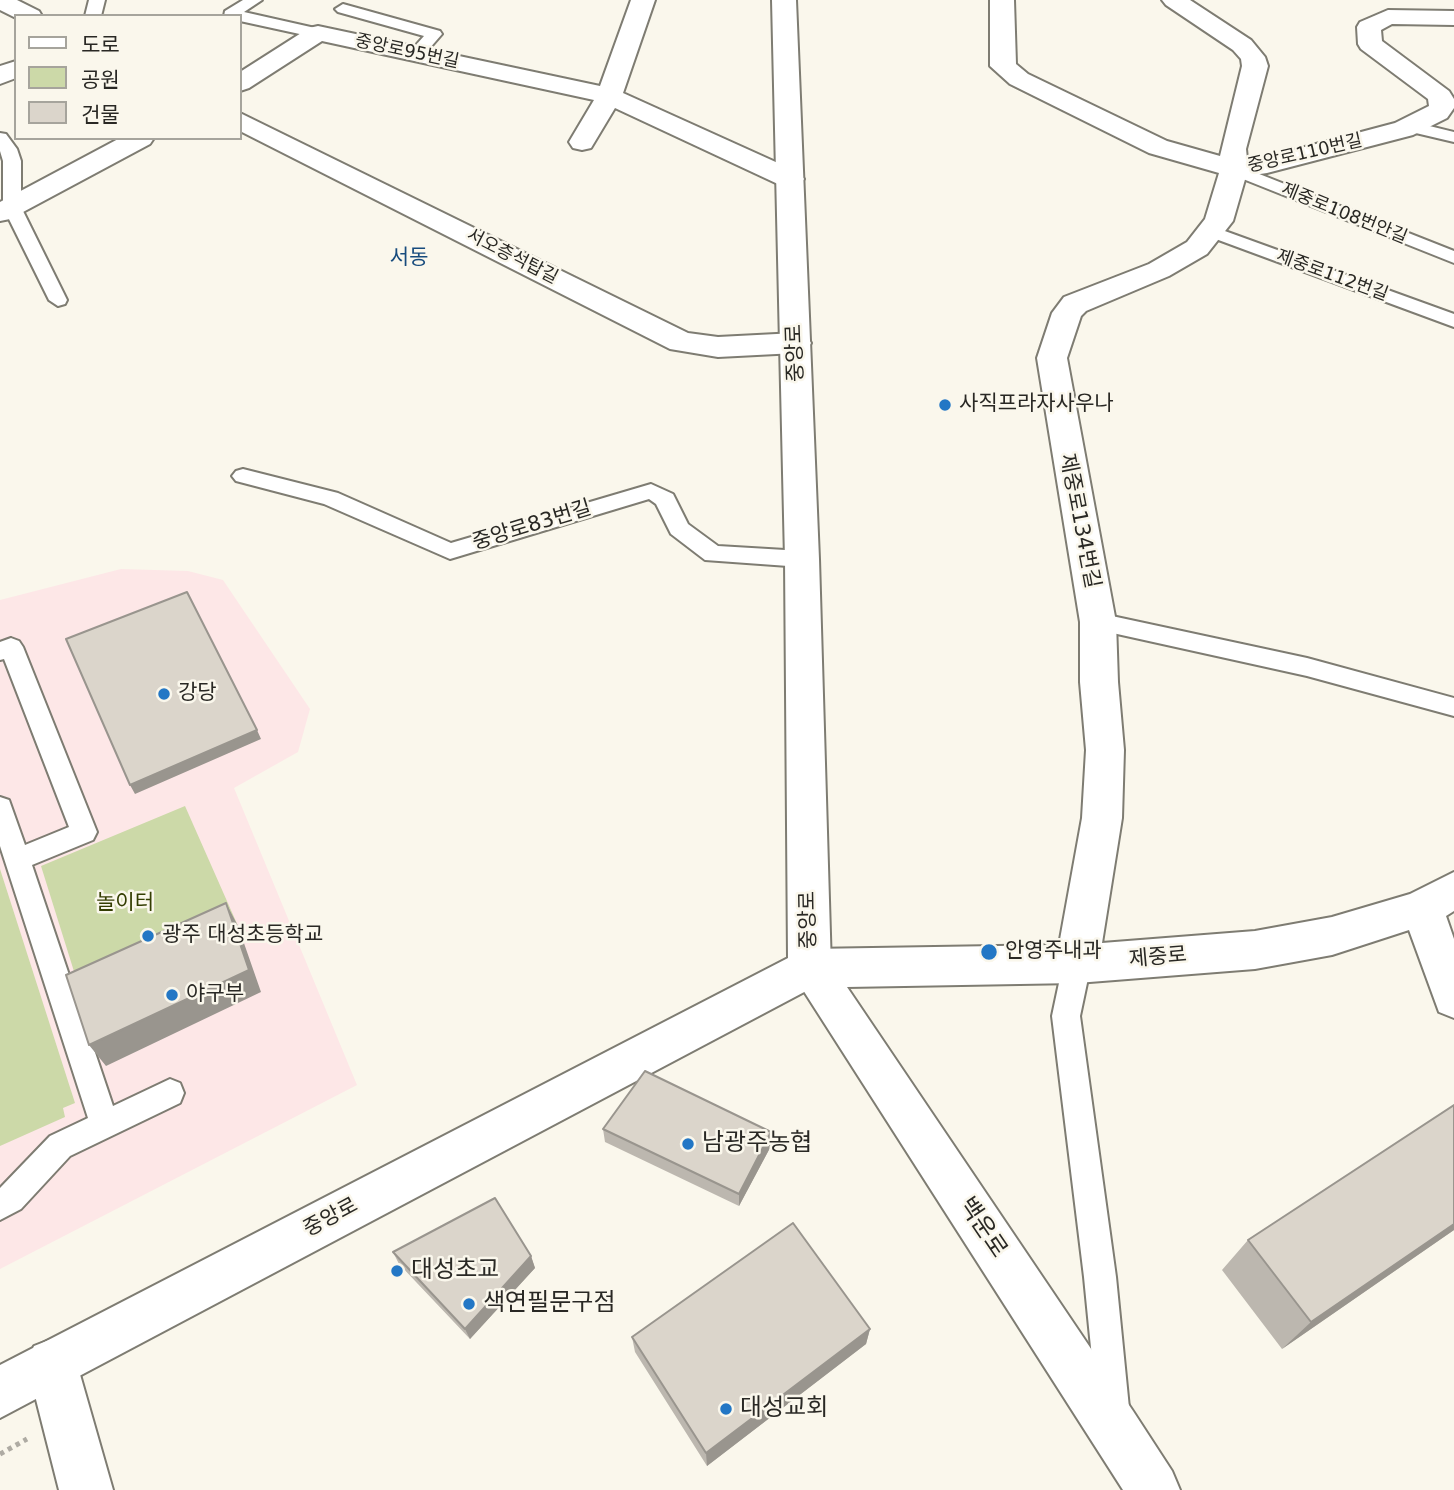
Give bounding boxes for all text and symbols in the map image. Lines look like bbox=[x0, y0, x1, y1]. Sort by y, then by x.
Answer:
legend bbox=[14, 14, 242, 140]
street label: 중앙로95번길 bbox=[353, 30, 461, 74]
text: 도로 bbox=[81, 33, 120, 57]
text: 공원 bbox=[81, 68, 120, 92]
text: 건물 bbox=[81, 103, 120, 127]
street label: 중앙로110번길 bbox=[1245, 130, 1365, 178]
street label: 제중로108번안길 bbox=[1278, 179, 1410, 249]
street label: 서오층석탑길 bbox=[463, 225, 561, 289]
district label: 서동 bbox=[390, 246, 428, 272]
street label: 제중로112번길 bbox=[1273, 246, 1391, 306]
street label: 중앙로 bbox=[782, 324, 810, 382]
place label: 사직프라자사우나 bbox=[959, 392, 1114, 418]
marker: 사직프라자사우나 bbox=[937, 397, 953, 413]
street label: 제중로134번길 bbox=[1054, 452, 1104, 590]
street label: 중앙로83번길 bbox=[469, 496, 595, 556]
place label: 강당 bbox=[178, 681, 217, 707]
marker: 강당 bbox=[156, 686, 172, 702]
park label: 놀이터 bbox=[96, 891, 154, 917]
street label: 중앙로 bbox=[796, 891, 822, 949]
place label: 광주 대성초등학교 bbox=[162, 923, 323, 949]
marker: 광주 대성초등학교 bbox=[140, 928, 156, 944]
place label: 안영주내과 bbox=[1005, 939, 1102, 965]
marker: 안영주내과 bbox=[979, 942, 999, 962]
street label: 제중로 bbox=[1128, 943, 1188, 973]
place label: 야구부 bbox=[186, 982, 244, 1008]
marker: 야구부 bbox=[164, 987, 180, 1003]
place label: 남광주농협 bbox=[702, 1130, 812, 1158]
marker: 남광주농협 bbox=[680, 1136, 696, 1152]
street label: 백운로 bbox=[952, 1192, 1012, 1264]
street label: 중앙로 bbox=[299, 1193, 363, 1243]
place label: 대성초교 bbox=[411, 1257, 499, 1285]
marker: 대성초교 bbox=[389, 1263, 405, 1279]
place label: 색연필문구점 bbox=[483, 1290, 615, 1318]
marker: 색연필문구점 bbox=[461, 1296, 477, 1312]
place label: 대성교회 bbox=[740, 1395, 828, 1423]
marker: 대성교회 bbox=[718, 1401, 734, 1417]

